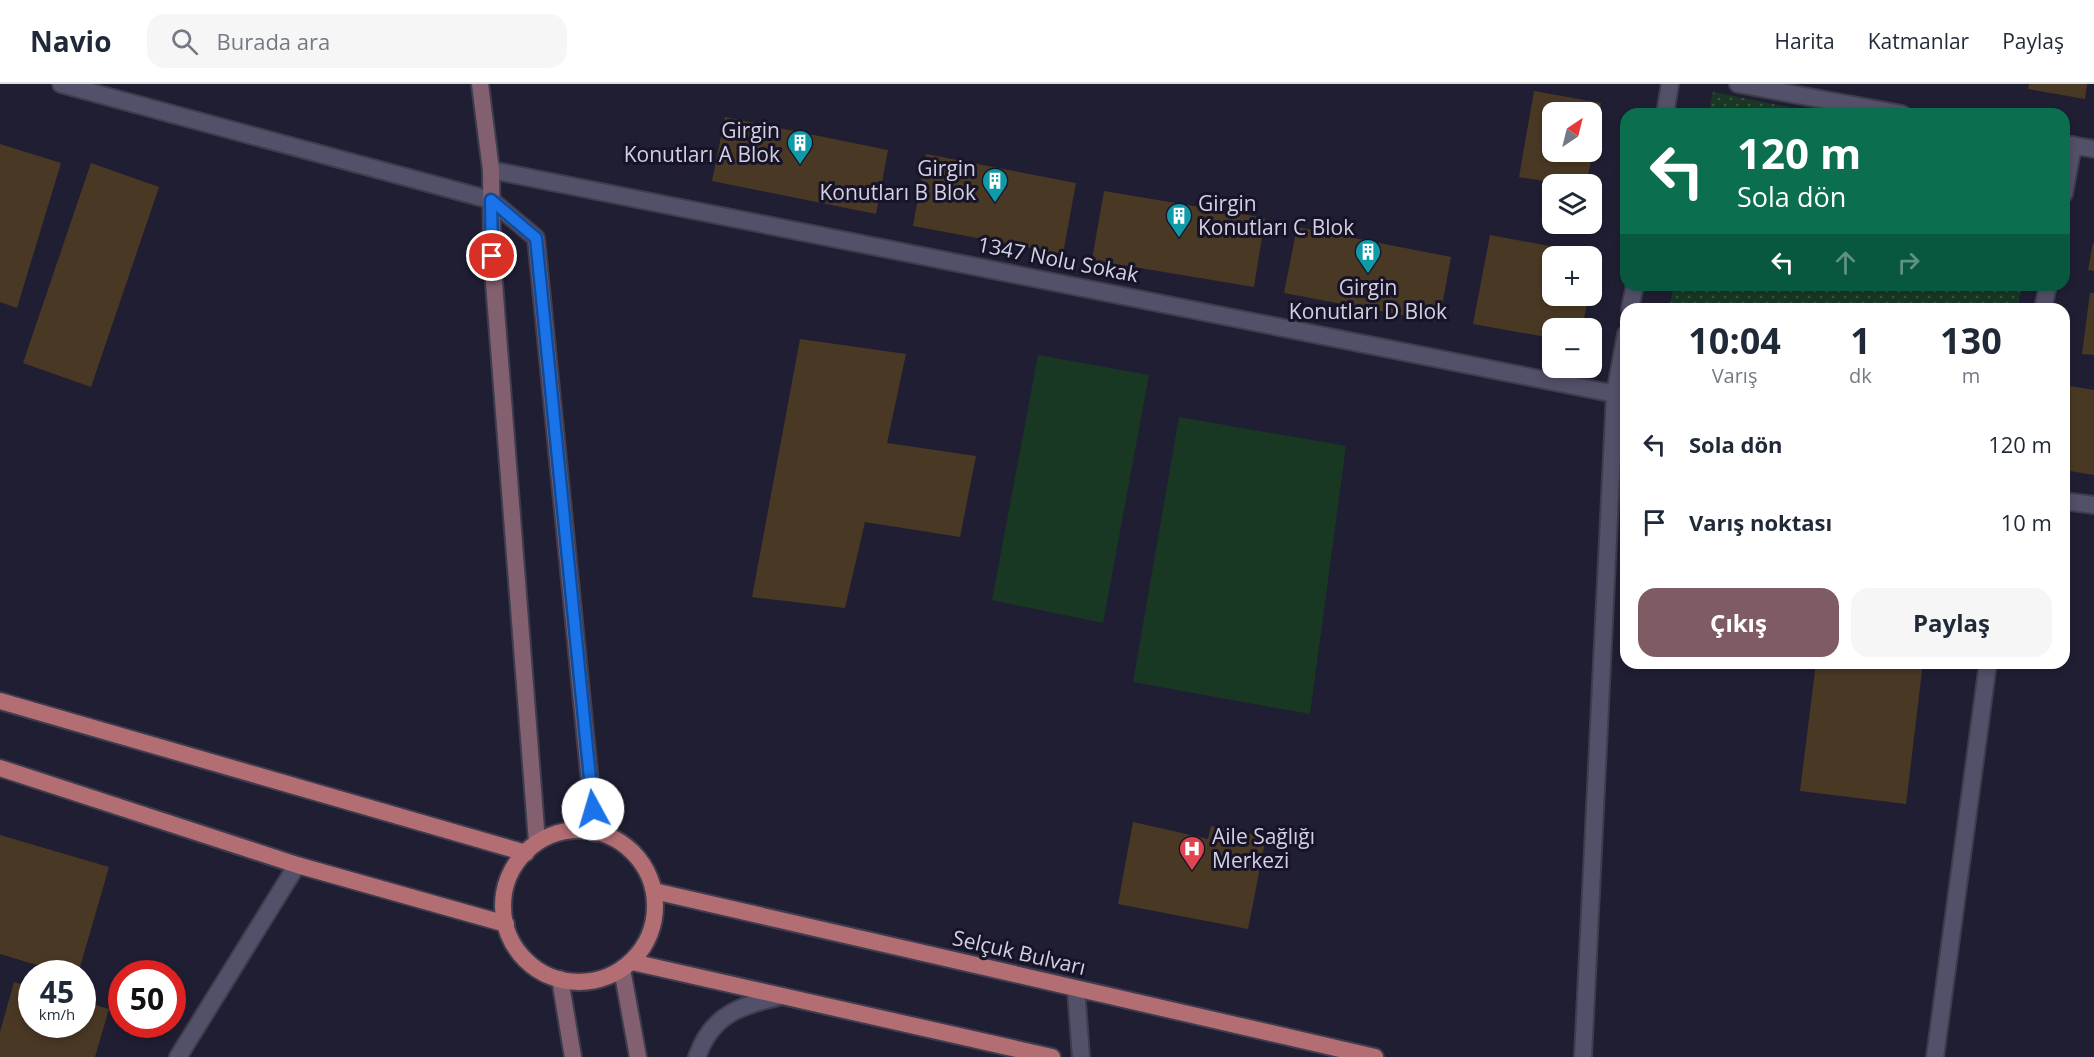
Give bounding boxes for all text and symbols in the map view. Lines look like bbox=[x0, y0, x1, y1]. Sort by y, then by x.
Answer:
search box bbox=[147, 14, 567, 68]
text: Navio bbox=[30, 22, 111, 60]
icon: search bbox=[168, 25, 201, 58]
text: Burada ara bbox=[216, 26, 330, 56]
text: Harita bbox=[1774, 27, 1835, 55]
text: Katmanlar bbox=[1868, 27, 1969, 55]
text: Paylaş bbox=[2002, 27, 2064, 55]
north arrow bbox=[1542, 102, 1602, 162]
map controls bbox=[1542, 102, 1602, 378]
place label: Girgin Konutları A Blok bbox=[624, 116, 780, 168]
text: 120 m bbox=[1737, 124, 1861, 181]
building icon: Girgin Konutları A Blok bbox=[785, 128, 815, 166]
icon: left bbox=[1638, 132, 1716, 210]
place label: Girgin Konutları B Blok bbox=[819, 154, 976, 206]
building icon: Girgin Konutları B Blok bbox=[980, 166, 1010, 204]
button: layers bbox=[1542, 174, 1602, 234]
text: Sola dön bbox=[1737, 178, 1846, 215]
place label: Girgin Konutları C Blok bbox=[1198, 189, 1354, 241]
building icon: Girgin Konutları C Blok bbox=[1164, 201, 1194, 239]
pin bbox=[466, 230, 517, 281]
street label: 1347 Nolu Sokak bbox=[975, 230, 1141, 288]
building icon: Girgin Konutları D Blok bbox=[1353, 237, 1383, 275]
icon: arrive bbox=[475, 239, 508, 272]
button: + bbox=[1542, 246, 1602, 306]
icon: left bbox=[1766, 246, 1799, 279]
icon: ahead bbox=[1829, 246, 1862, 279]
icon: right bbox=[1892, 246, 1925, 279]
place label: Girgin Konutları D Blok bbox=[1289, 273, 1447, 325]
text: 10:04 bbox=[1688, 316, 1781, 365]
text: 1 bbox=[1850, 316, 1871, 365]
text: 130 bbox=[1940, 316, 2002, 365]
button: − bbox=[1542, 318, 1602, 378]
text: Varış bbox=[1712, 362, 1757, 389]
text: dk bbox=[1849, 362, 1872, 389]
text: m bbox=[1962, 362, 1980, 389]
icon: left bbox=[1638, 428, 1671, 461]
text: Sola dön bbox=[1689, 429, 1782, 459]
text: 120 m bbox=[1988, 429, 2052, 459]
icon: arrive bbox=[1638, 506, 1671, 539]
text: Varış noktası bbox=[1689, 507, 1832, 537]
text: 10 m bbox=[2001, 507, 2052, 537]
button: Çıkış bbox=[1638, 588, 1839, 657]
button: Paylaş bbox=[1851, 588, 2052, 657]
position arrow bbox=[561, 777, 625, 841]
place label: Aile Sağlığı Merkezi bbox=[1212, 822, 1315, 874]
hospital icon: Aile Sağlığı Merkezi bbox=[1177, 834, 1207, 872]
street label: Selçuk Bulvarı bbox=[950, 923, 1089, 981]
speed limit sign: 50 bbox=[108, 960, 186, 1038]
text: 45 bbox=[40, 971, 74, 1012]
text: km/h bbox=[39, 1004, 75, 1024]

